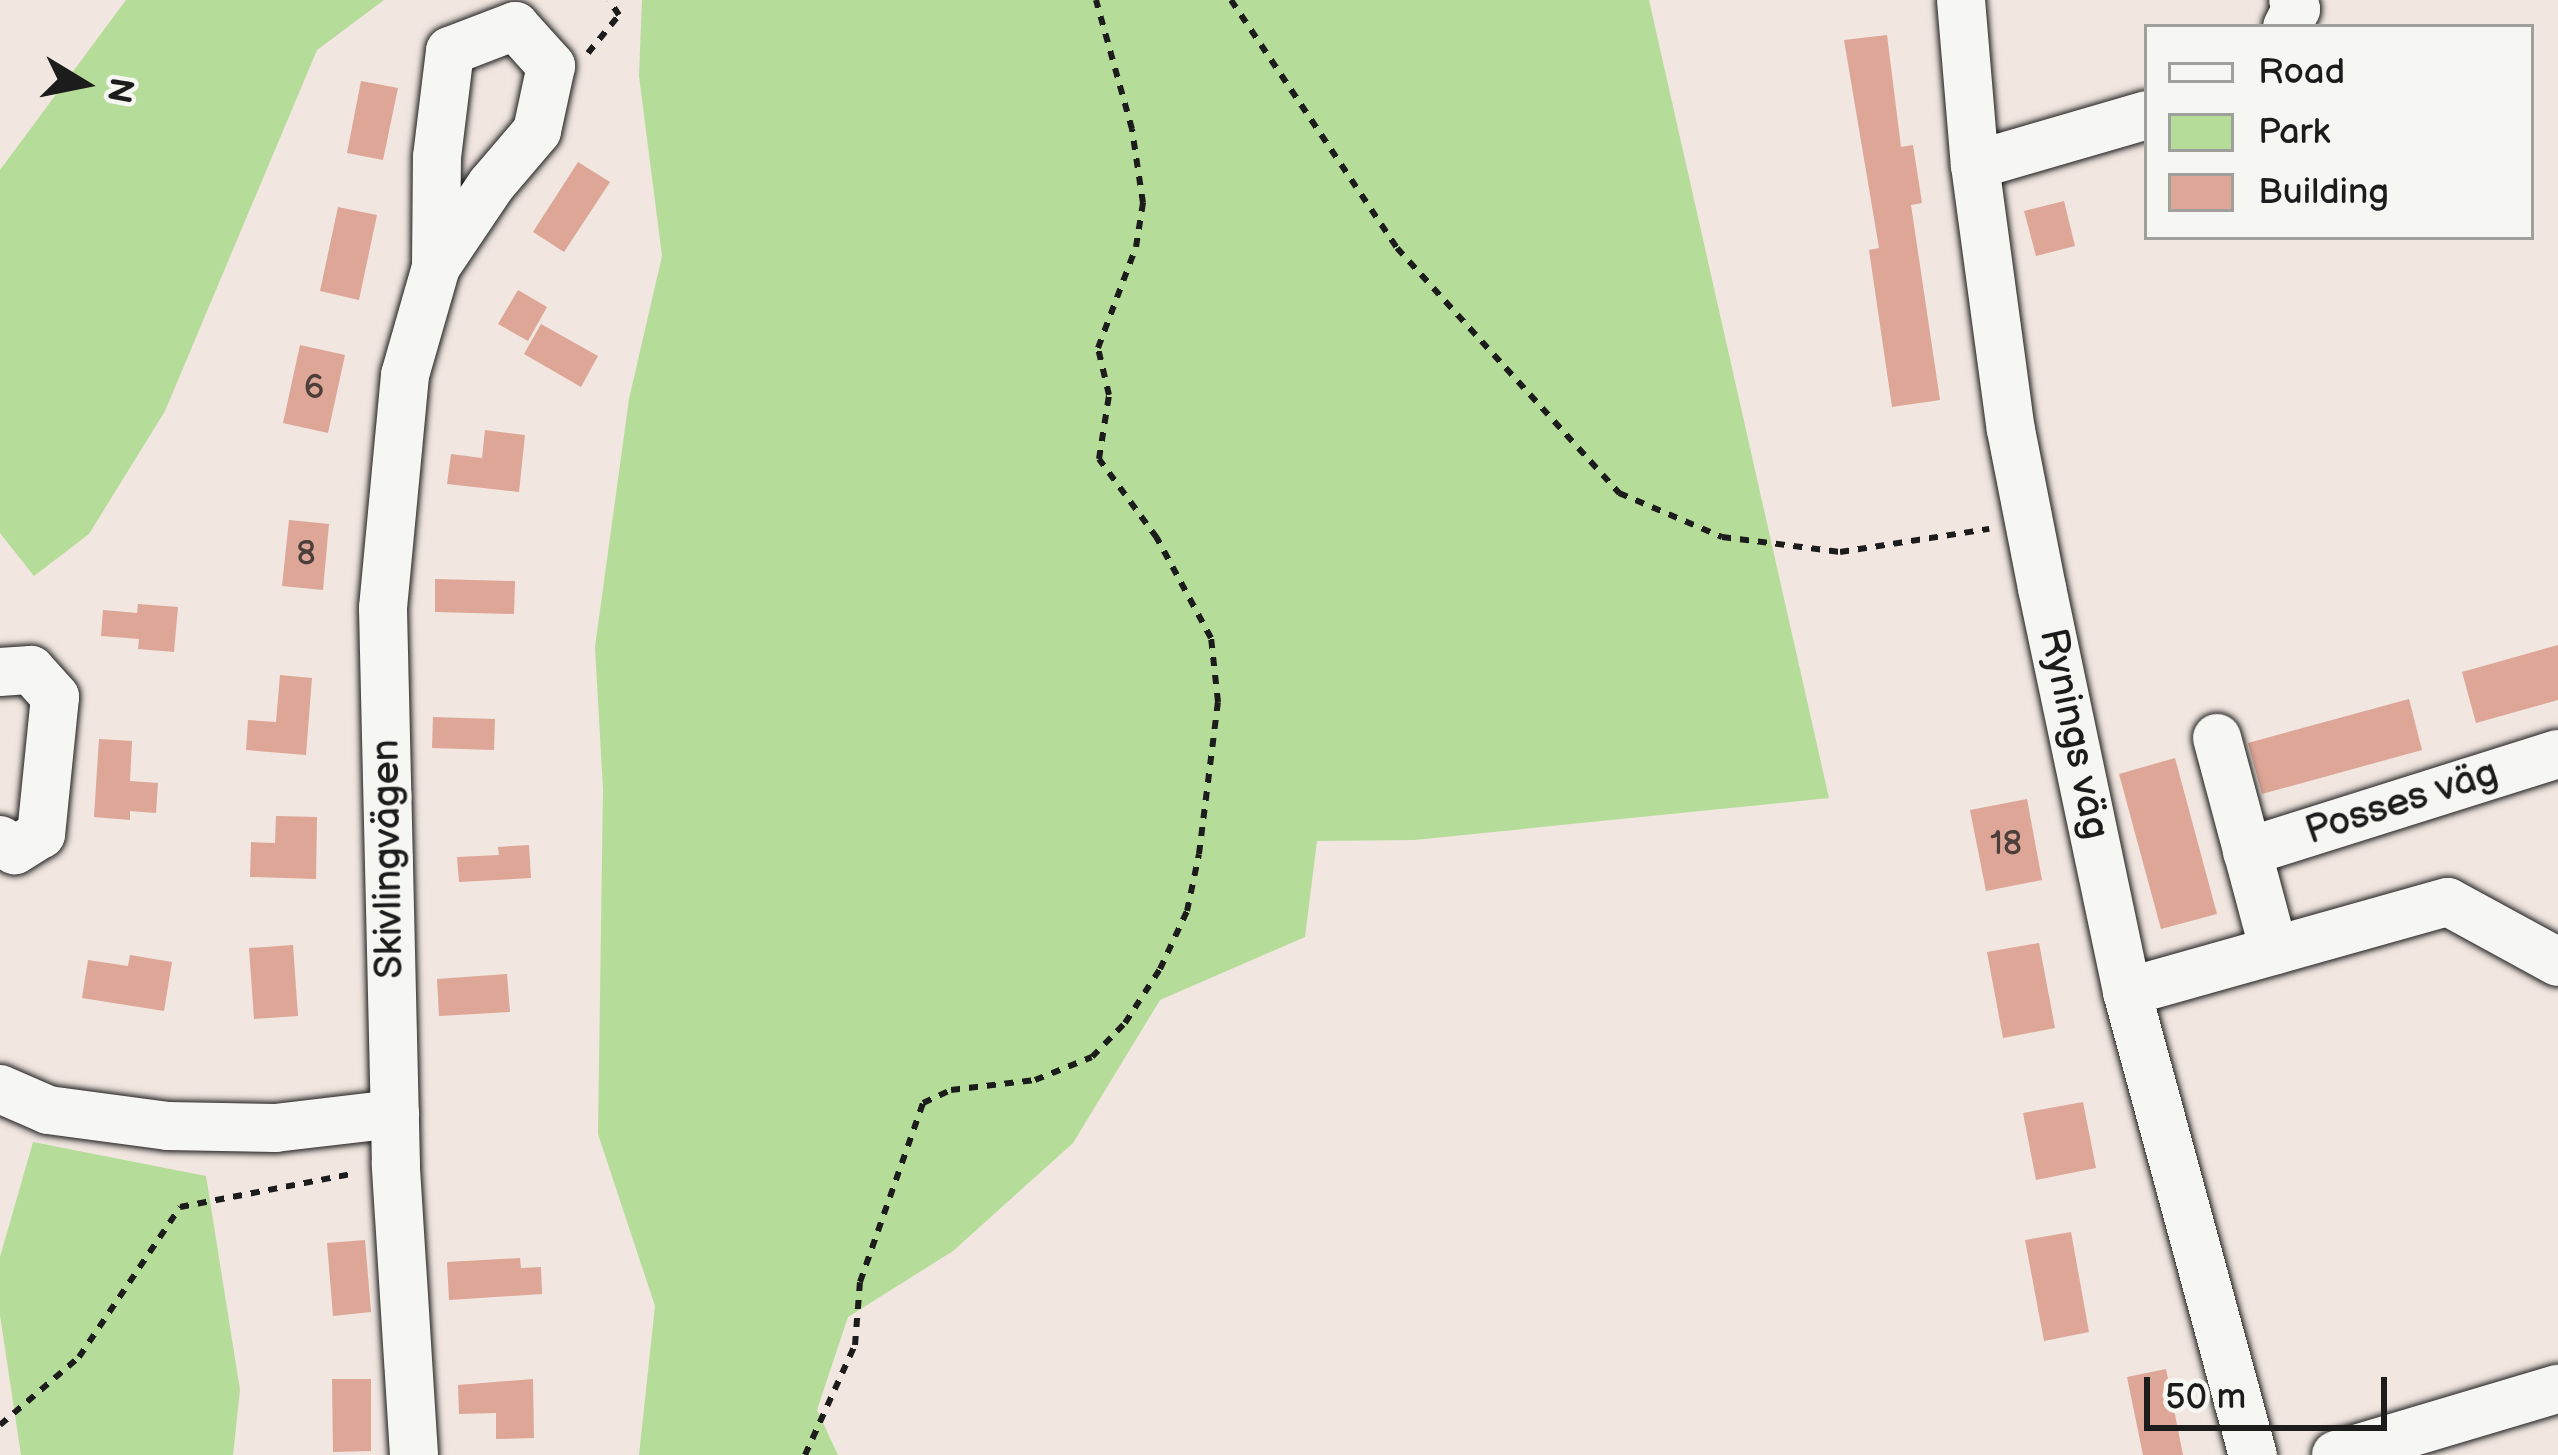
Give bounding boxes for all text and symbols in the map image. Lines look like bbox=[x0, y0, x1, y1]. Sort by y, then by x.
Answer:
north arrow bbox=[24, 24, 144, 144]
legend bbox=[2144, 24, 2534, 240]
text: Road bbox=[2258, 51, 2345, 94]
text: N bbox=[98, 75, 141, 106]
text: Park bbox=[2258, 111, 2330, 154]
text: Building bbox=[2258, 171, 2389, 214]
house number: 6 bbox=[304, 369, 324, 409]
house number: 8 bbox=[296, 535, 316, 575]
street label: Rynings väg bbox=[2028, 624, 2118, 844]
street label: Skivlingvägen bbox=[364, 739, 414, 979]
street label: Posses väg bbox=[2300, 750, 2504, 856]
house number: 18 bbox=[1990, 825, 2022, 865]
scale bar bbox=[2150, 1353, 2393, 1427]
text: 50 m bbox=[2165, 1376, 2246, 1419]

